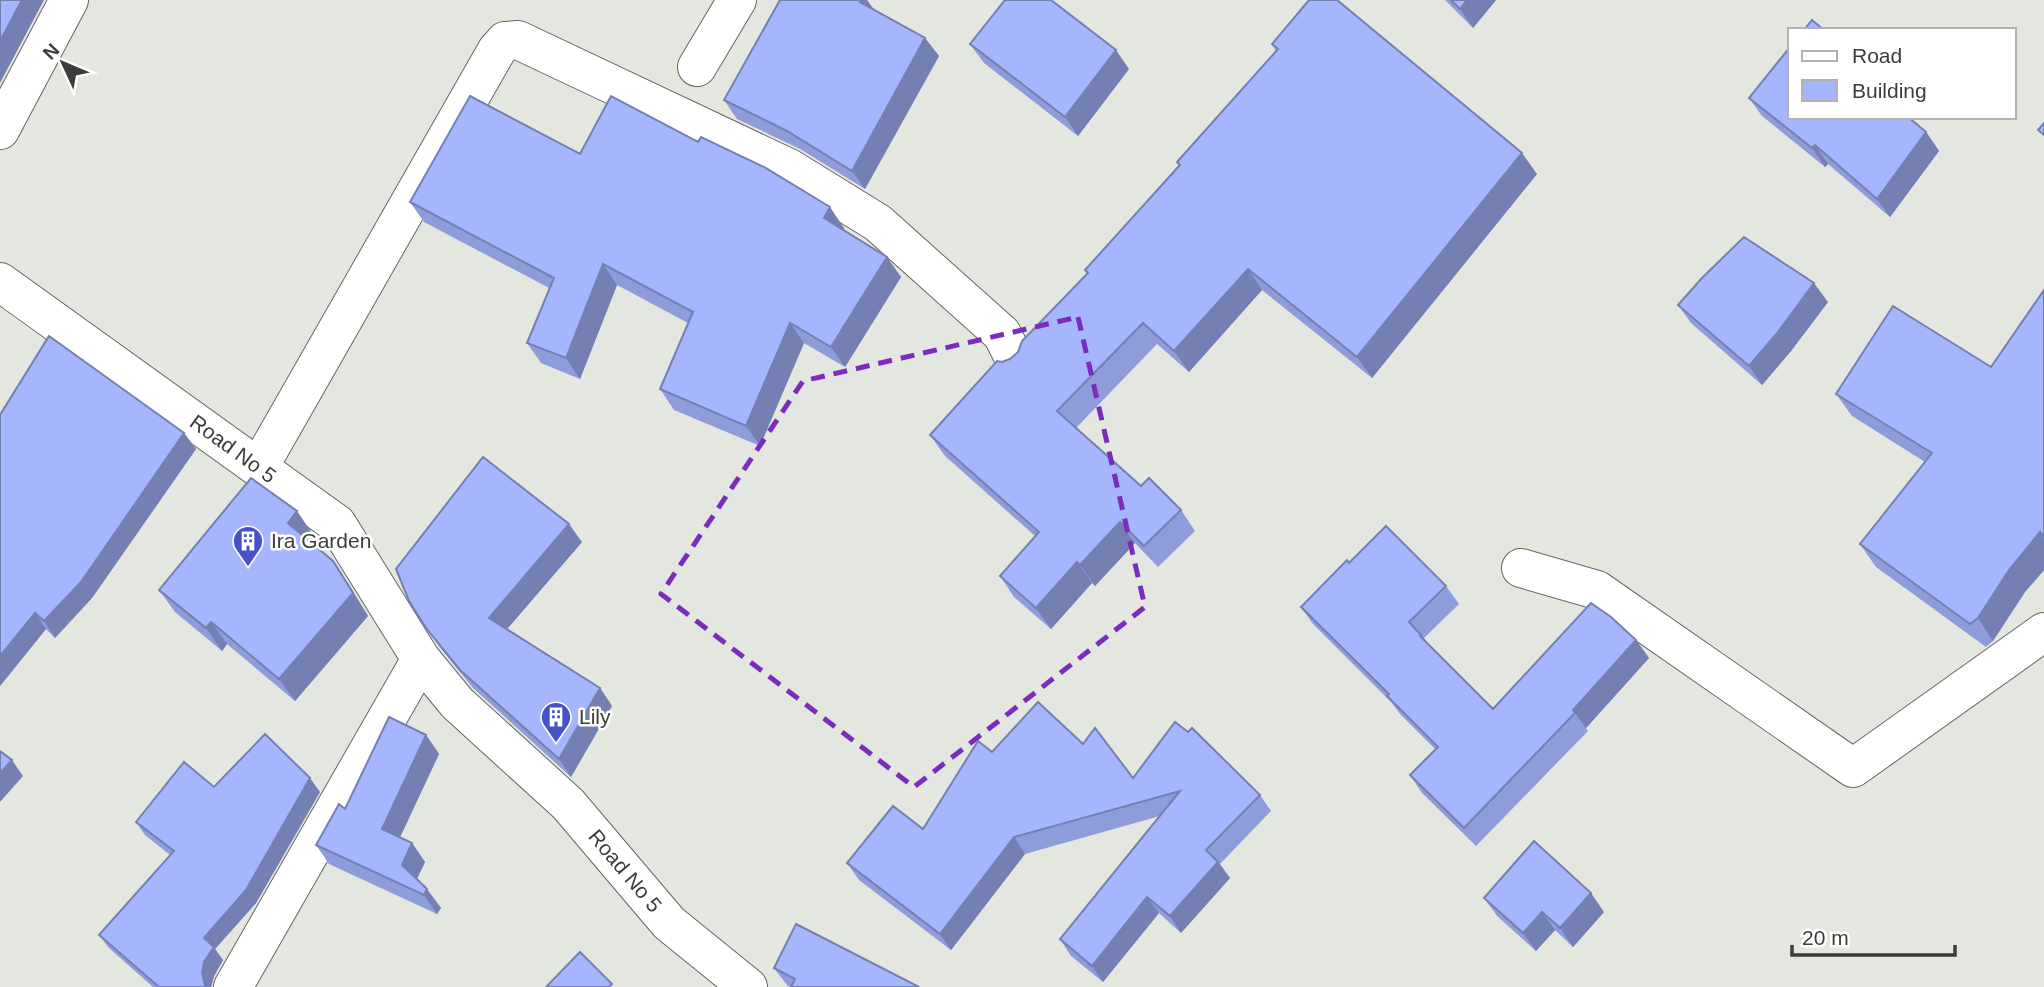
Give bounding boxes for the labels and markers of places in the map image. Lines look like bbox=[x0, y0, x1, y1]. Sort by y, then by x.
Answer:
building icon: Ira Garden bbox=[231, 524, 265, 568]
place label: Ira Garden bbox=[271, 529, 371, 552]
building icon: Lily bbox=[539, 700, 573, 744]
place label: Lily bbox=[579, 705, 611, 728]

